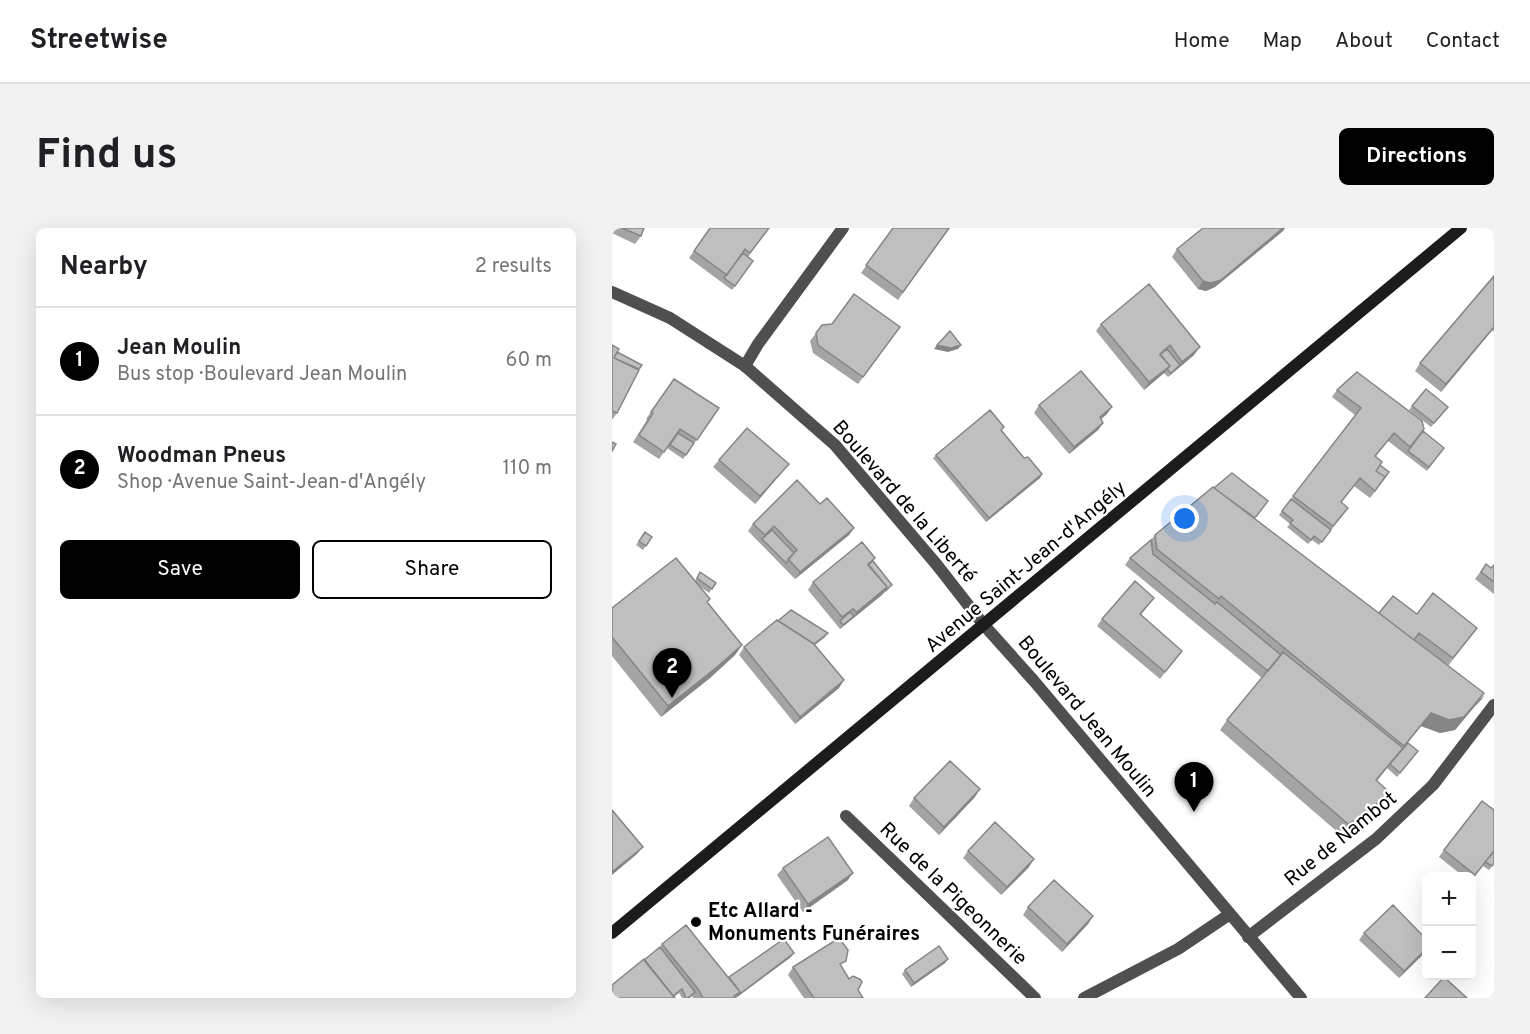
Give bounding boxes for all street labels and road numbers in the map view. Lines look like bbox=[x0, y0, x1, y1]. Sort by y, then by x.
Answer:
street label: Boulevard de la Liberté bbox=[826, 416, 981, 589]
street label: Avenue Saint-Jean-d'Angély bbox=[920, 476, 1132, 659]
street label: Boulevard Jean Moulin bbox=[1011, 631, 1162, 804]
street label: Rue de Nambot bbox=[1280, 786, 1403, 893]
street label: Rue de la Pigeonnerie bbox=[873, 817, 1032, 972]

